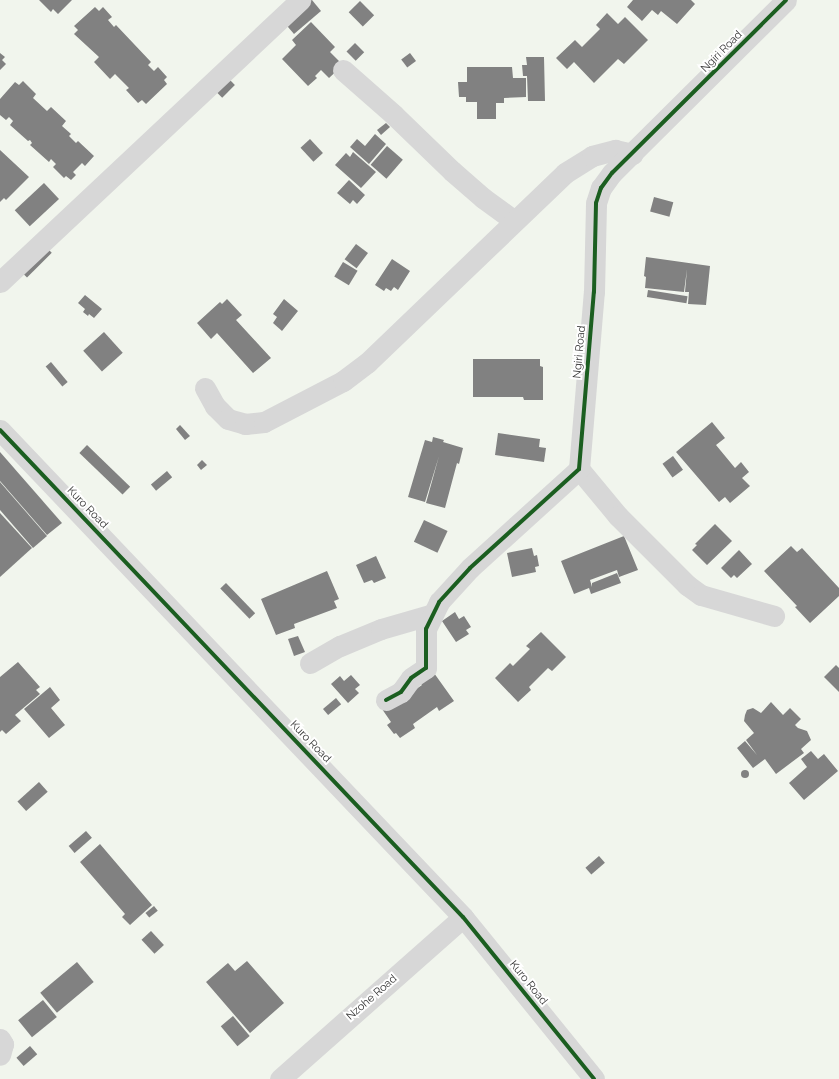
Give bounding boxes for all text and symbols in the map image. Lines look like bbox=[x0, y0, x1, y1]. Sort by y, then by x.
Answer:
street label: Ngiri Road bbox=[699, 29, 745, 75]
street label: Ngiri Road bbox=[571, 325, 589, 379]
street label: Kuro Road bbox=[64, 484, 110, 532]
street label: Kuro Road bbox=[287, 718, 333, 766]
street label: Kuro Road bbox=[506, 958, 550, 1008]
street label: Nzohe Road bbox=[344, 973, 400, 1023]

